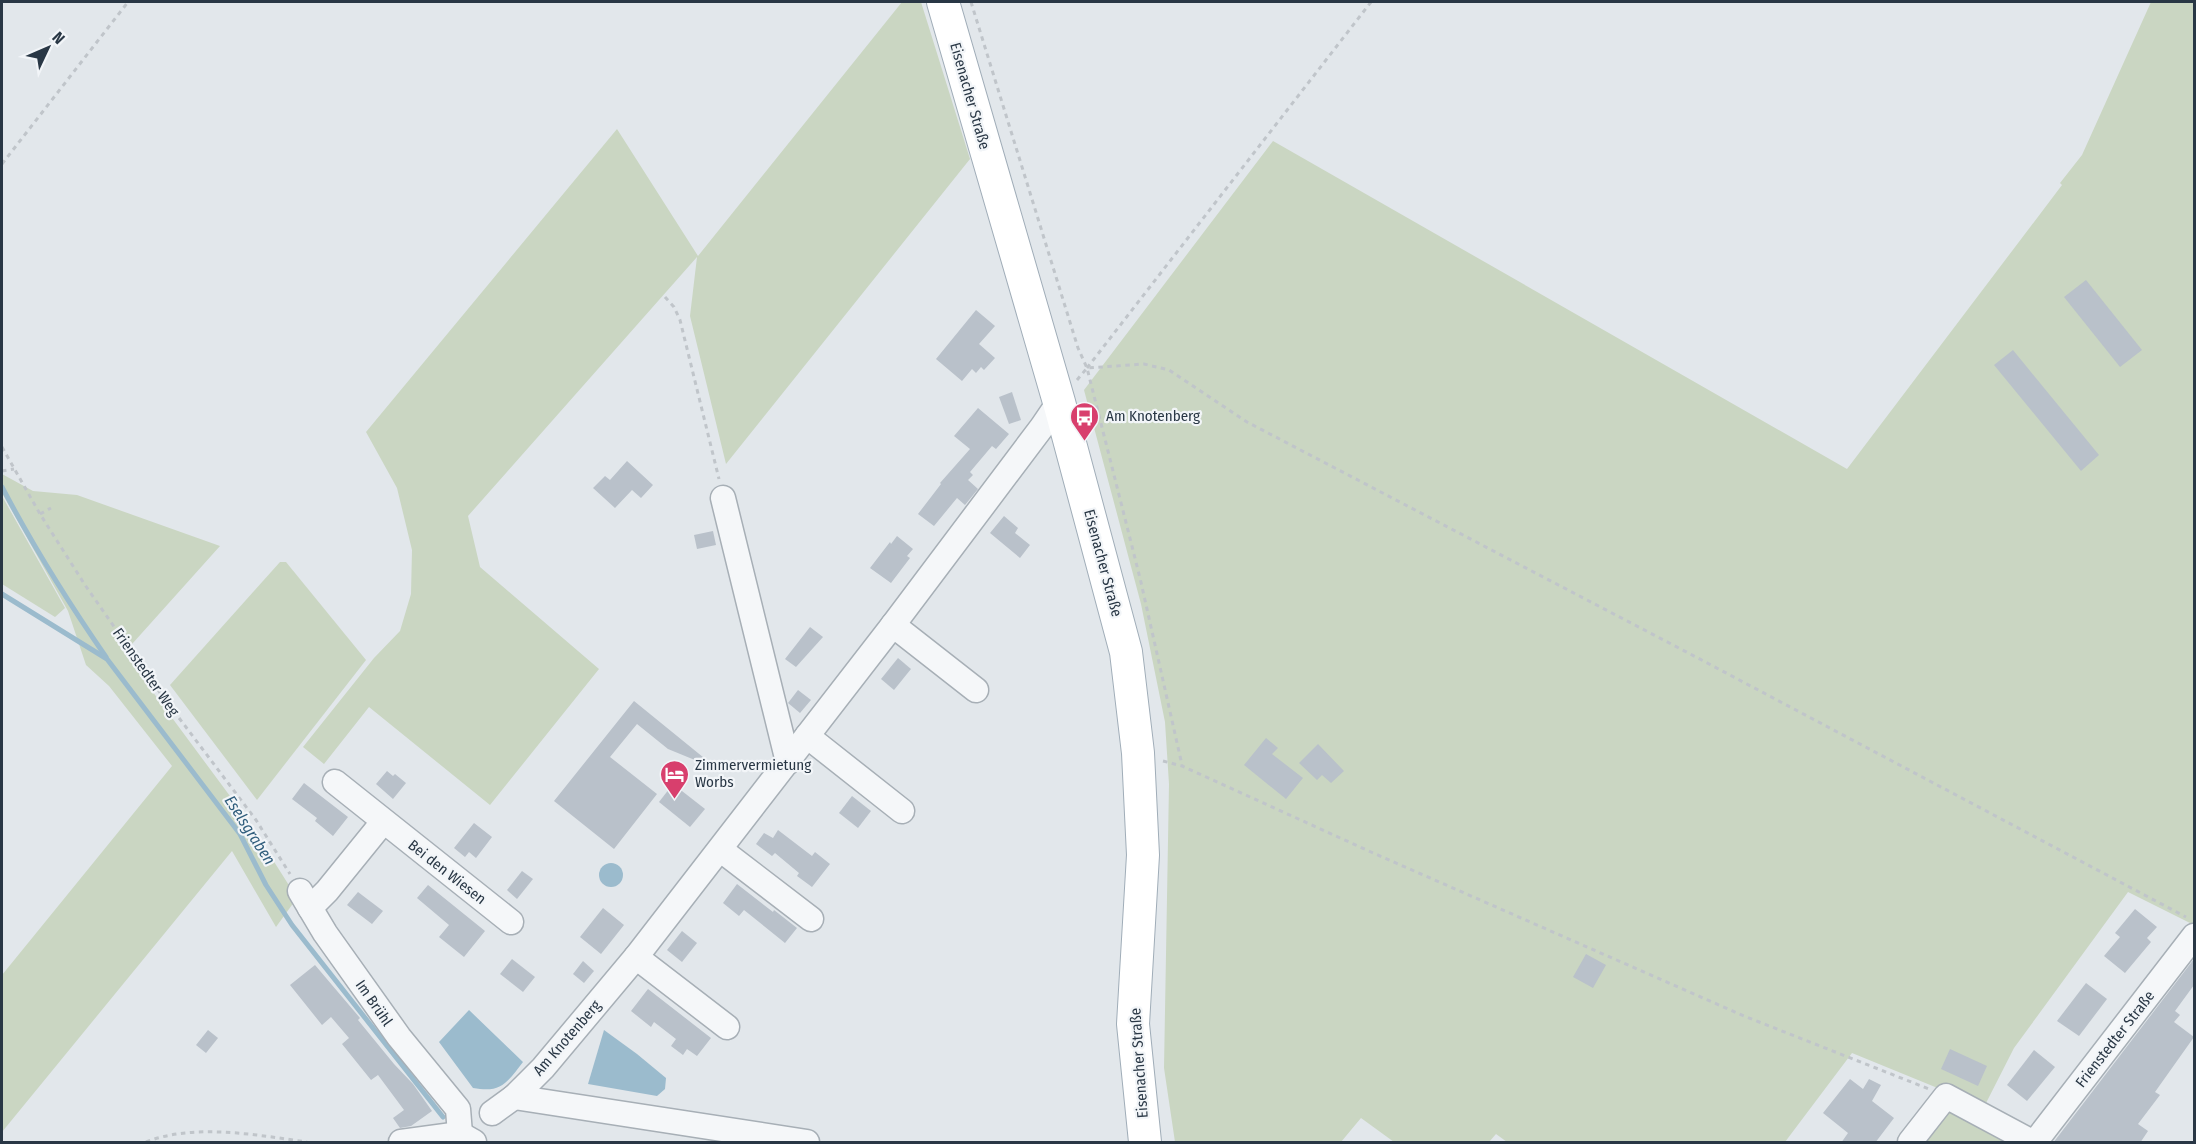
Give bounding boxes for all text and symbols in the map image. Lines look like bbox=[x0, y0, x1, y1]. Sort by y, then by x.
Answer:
north arrow bbox=[18, 18, 78, 78]
text: N bbox=[48, 28, 69, 48]
street label: Eisenacher Straße bbox=[946, 41, 994, 151]
bus stop icon: Am Knotenberg bbox=[1069, 400, 1101, 442]
place label: Am Knotenberg bbox=[1106, 407, 1200, 425]
street label: Eisenacher Straße bbox=[1080, 507, 1126, 619]
street label: Frienstedter Weg bbox=[109, 625, 183, 719]
place label: Zimmervermietung Worbs bbox=[695, 756, 811, 791]
hotel icon: Zimmervermietung Worbs bbox=[658, 758, 690, 800]
water label: Eselsgraben bbox=[221, 792, 279, 868]
street label: Bei den Wiesen bbox=[404, 836, 490, 908]
street label: Im Brühl bbox=[352, 976, 396, 1030]
street label: Frienstedter Straße bbox=[2072, 987, 2158, 1091]
street label: Am Knotenberg bbox=[529, 997, 605, 1079]
street label: Eisenacher Straße bbox=[1126, 1007, 1152, 1119]

